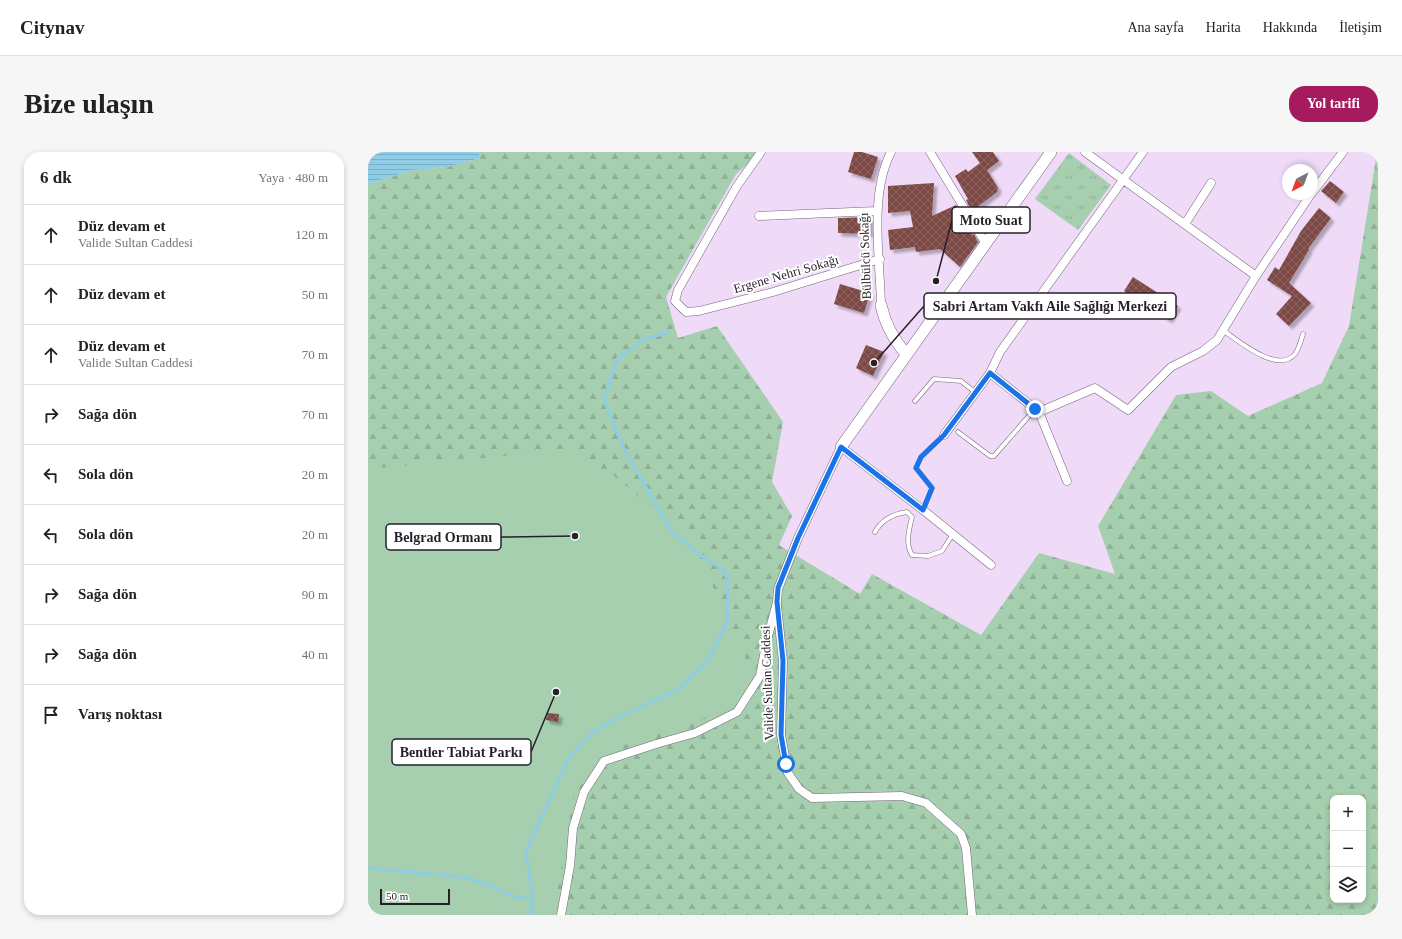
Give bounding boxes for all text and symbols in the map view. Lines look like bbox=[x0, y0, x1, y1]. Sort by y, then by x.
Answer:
text: Citynav bbox=[20, 17, 84, 38]
text: Ana sayfa bbox=[1127, 20, 1184, 35]
text: Harita bbox=[1206, 20, 1241, 35]
text: Hakkında bbox=[1263, 20, 1317, 35]
text: İletişim bbox=[1339, 20, 1382, 35]
button: Yol tarifi bbox=[1289, 86, 1378, 122]
text: Bize ulaşın bbox=[24, 88, 154, 119]
north arrow bbox=[1282, 164, 1318, 200]
text: 6 dk bbox=[40, 168, 72, 187]
text: Yaya · 480 m bbox=[258, 170, 328, 185]
callout: Moto Suat bbox=[952, 207, 1030, 233]
street label: Bülbülcü Sokağı bbox=[856, 212, 874, 300]
text: Moto Suat bbox=[960, 213, 1023, 228]
text: Düz devam et bbox=[78, 218, 165, 234]
icon: ahead bbox=[40, 224, 62, 246]
text: 120 m bbox=[295, 227, 328, 242]
text: Valide Sultan Caddesi bbox=[78, 235, 193, 250]
street label: Ergene Nehri Sokağı bbox=[732, 252, 841, 296]
icon: ahead bbox=[40, 284, 62, 306]
text: Düz devam et bbox=[78, 286, 165, 302]
text: 50 m bbox=[302, 287, 328, 302]
callout: Sabri Artam Vakfı Aile Sağlığı Merkezi bbox=[924, 293, 1176, 319]
text: Sabri Artam Vakfı Aile Sağlığı Merkezi bbox=[933, 299, 1167, 314]
text: Düz devam et bbox=[78, 338, 165, 354]
icon: ahead bbox=[40, 344, 62, 366]
text: 70 m bbox=[302, 347, 328, 362]
text: Valide Sultan Caddesi bbox=[78, 355, 193, 370]
route end bbox=[1026, 400, 1044, 418]
icon: right bbox=[40, 404, 62, 426]
text: Sağa dön bbox=[78, 406, 137, 422]
text: 70 m bbox=[302, 407, 328, 422]
icon: left bbox=[40, 464, 62, 486]
text: Sola dön bbox=[78, 466, 133, 482]
text: 20 m bbox=[302, 467, 328, 482]
icon: left bbox=[40, 524, 62, 546]
callout: Belgrad Ormanı bbox=[386, 524, 501, 550]
text: Sola dön bbox=[78, 526, 133, 542]
text: 20 m bbox=[302, 527, 328, 542]
text: Belgrad Ormanı bbox=[394, 530, 492, 545]
icon: right bbox=[40, 584, 62, 606]
text: Sağa dön bbox=[78, 586, 137, 602]
text: 90 m bbox=[302, 587, 328, 602]
street label: Valide Sultan Caddesi bbox=[757, 625, 776, 741]
icon: right bbox=[40, 644, 62, 666]
text: Sağa dön bbox=[78, 646, 137, 662]
text: 40 m bbox=[302, 647, 328, 662]
icon: arrive bbox=[40, 704, 62, 726]
text: Varış noktası bbox=[78, 706, 162, 722]
callout: Bentler Tabiat Parkı bbox=[392, 739, 531, 765]
text: Bentler Tabiat Parkı bbox=[400, 745, 522, 760]
route start bbox=[777, 755, 795, 773]
map controls bbox=[1330, 795, 1366, 903]
button: + bbox=[1330, 795, 1366, 831]
button: − bbox=[1330, 831, 1366, 867]
button: layers bbox=[1330, 867, 1366, 903]
scale bar bbox=[380, 887, 450, 906]
text: 50 m bbox=[386, 890, 408, 902]

